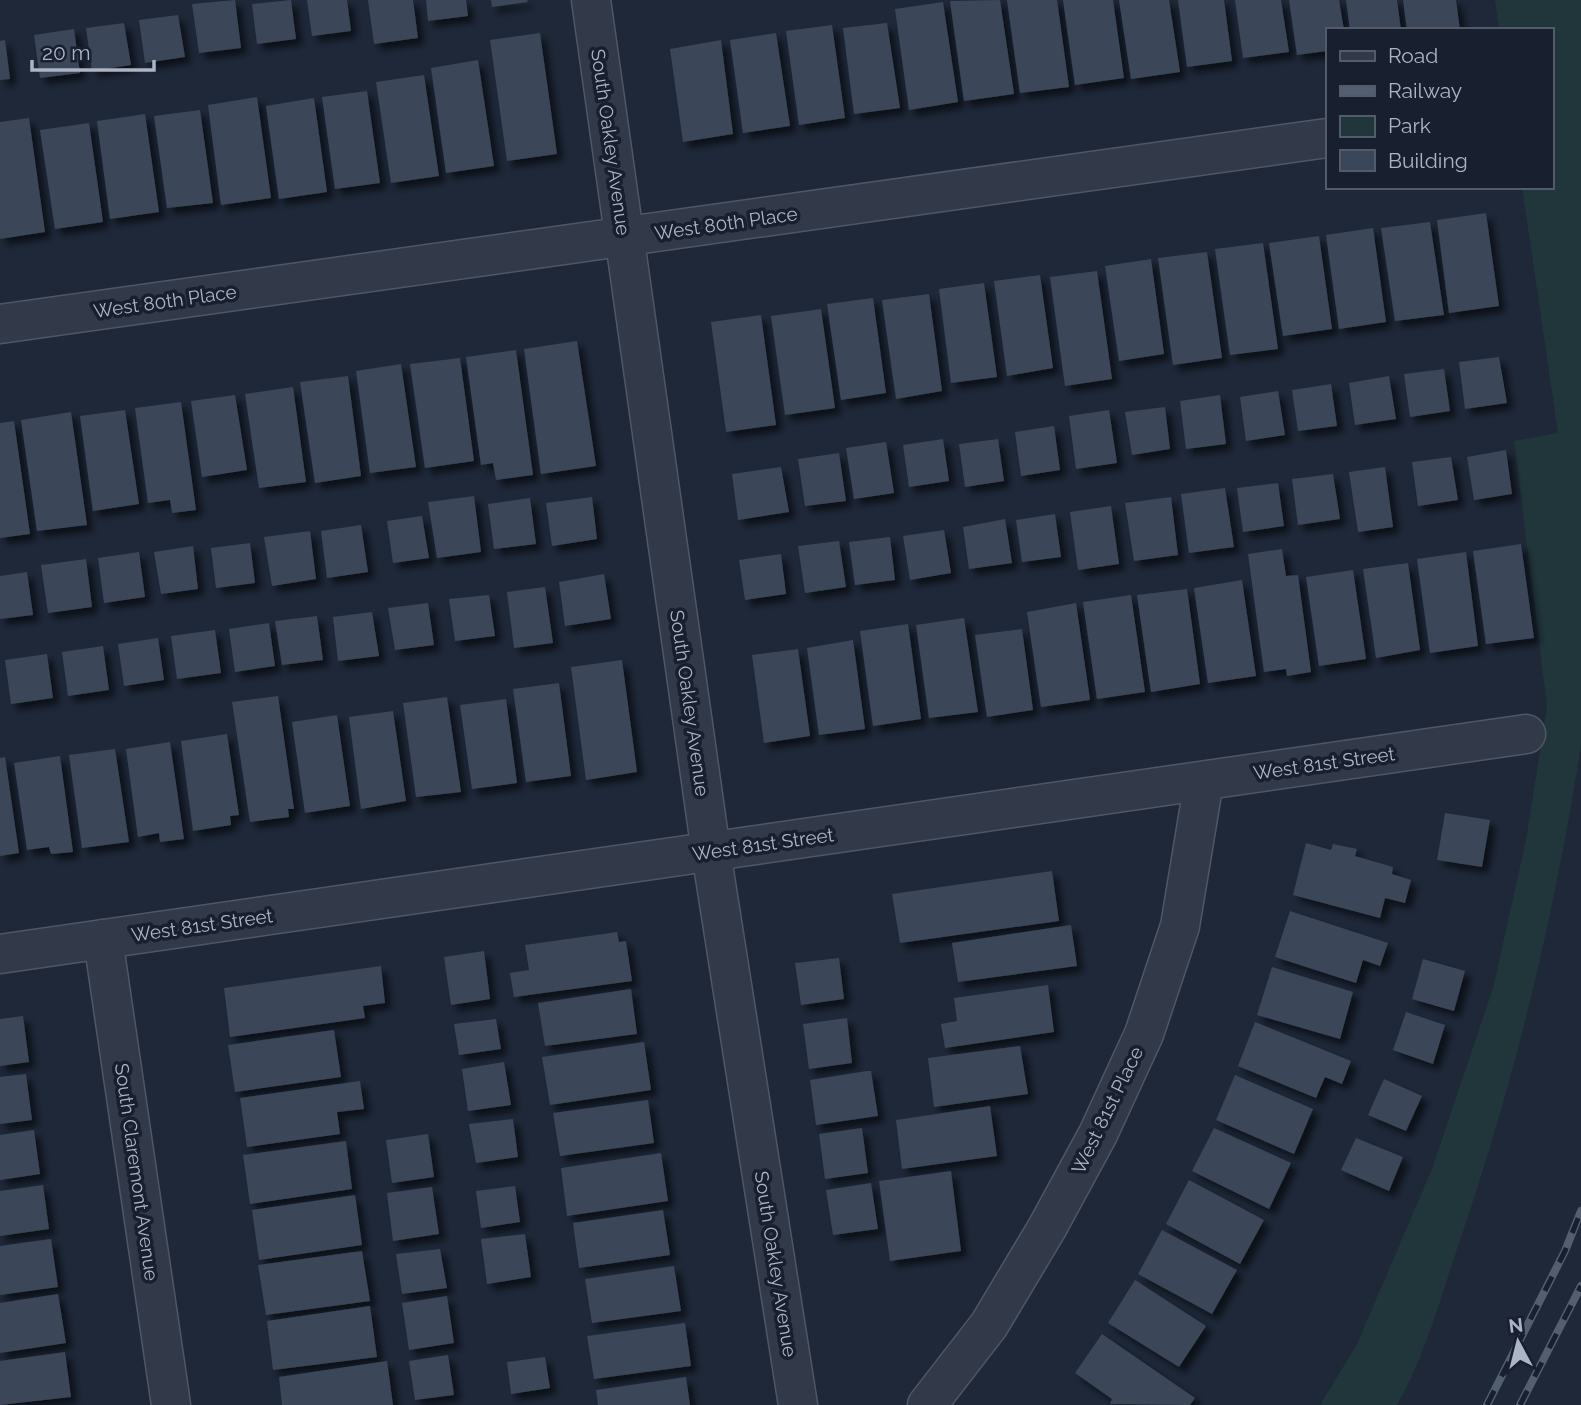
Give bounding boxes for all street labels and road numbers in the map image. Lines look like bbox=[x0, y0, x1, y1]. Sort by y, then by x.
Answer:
street label: South Oakley Avenue bbox=[587, 47, 635, 237]
street label: West 80th Place bbox=[653, 202, 799, 244]
street label: West 80th Place bbox=[92, 280, 238, 322]
street label: South Oakley Avenue bbox=[666, 608, 714, 798]
street label: West 81st Street bbox=[1252, 742, 1397, 784]
street label: West 81st Street bbox=[691, 823, 836, 865]
street label: West 81st Street bbox=[130, 904, 275, 946]
street label: West 81st Place bbox=[1067, 1043, 1147, 1177]
street label: South Claremont Avenue bbox=[111, 1062, 163, 1282]
street label: South Oakley Avenue bbox=[750, 1170, 802, 1358]

